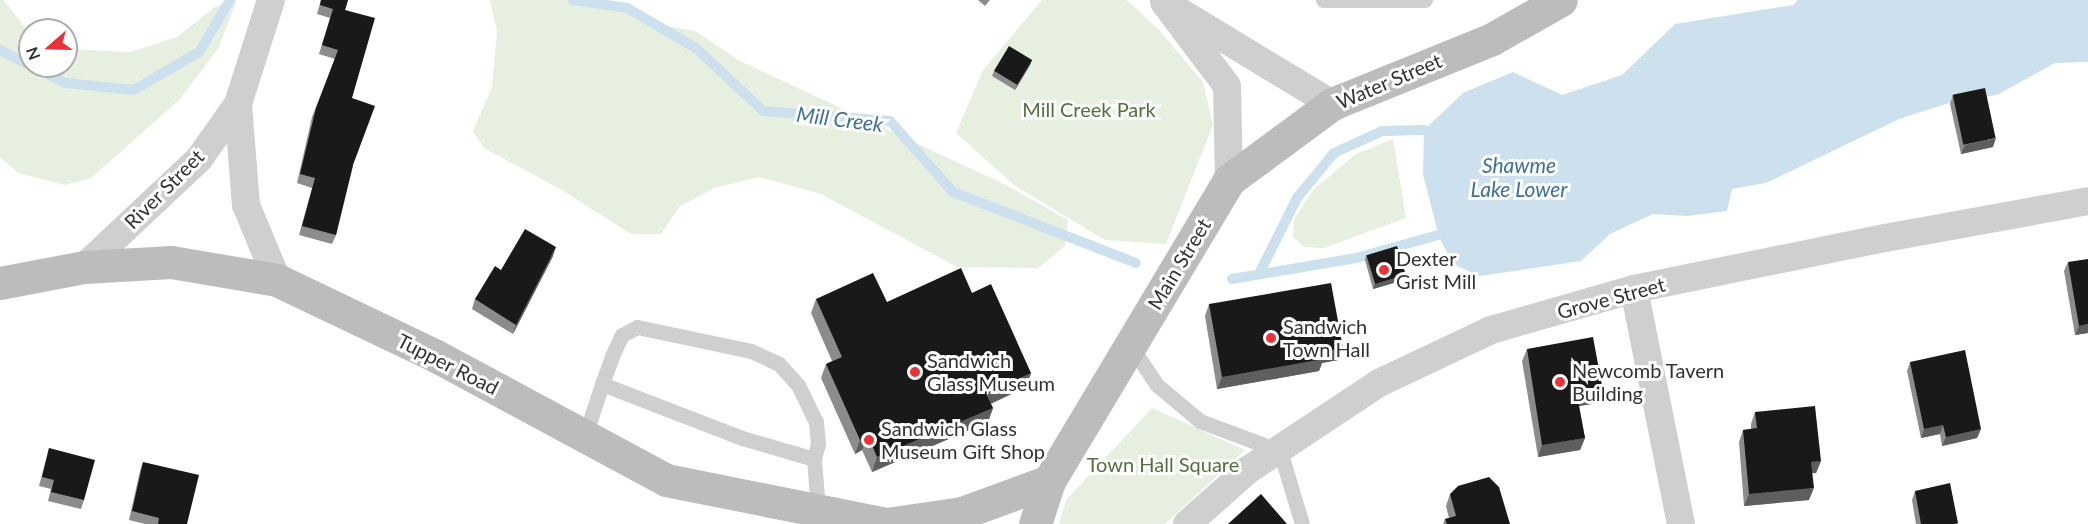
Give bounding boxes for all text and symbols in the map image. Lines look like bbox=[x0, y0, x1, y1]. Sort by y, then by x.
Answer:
north arrow bbox=[18, 18, 78, 78]
text: N bbox=[21, 45, 44, 63]
street label: Water Street bbox=[1333, 48, 1445, 114]
park label: Mill Creek Park bbox=[1022, 97, 1156, 121]
water label: Mill Creek bbox=[795, 101, 885, 137]
street label: River Street bbox=[119, 144, 209, 234]
water label: Shawme Lake Lower bbox=[1471, 152, 1567, 202]
street label: Main Street bbox=[1142, 214, 1216, 314]
place label: Dexter Grist Mill bbox=[1396, 246, 1476, 293]
marker: Dexter Grist Mill bbox=[1377, 263, 1391, 277]
street label: Grove Street bbox=[1554, 272, 1668, 324]
place label: Sandwich Town Hall bbox=[1283, 314, 1370, 361]
street label: Tupper Road bbox=[393, 328, 503, 400]
marker: Sandwich Town Hall bbox=[1264, 331, 1278, 345]
place label: Sandwich Glass Museum bbox=[927, 348, 1055, 395]
place label: Newcomb Tavern Building bbox=[1572, 358, 1725, 405]
marker: Sandwich Glass Museum bbox=[908, 365, 922, 379]
marker: Newcomb Tavern Building bbox=[1553, 375, 1567, 389]
place label: Sandwich Glass Museum Gift Shop bbox=[881, 416, 1045, 463]
marker: Sandwich Glass Museum Gift Shop bbox=[862, 433, 876, 447]
park label: Town Hall Square bbox=[1087, 452, 1239, 476]

